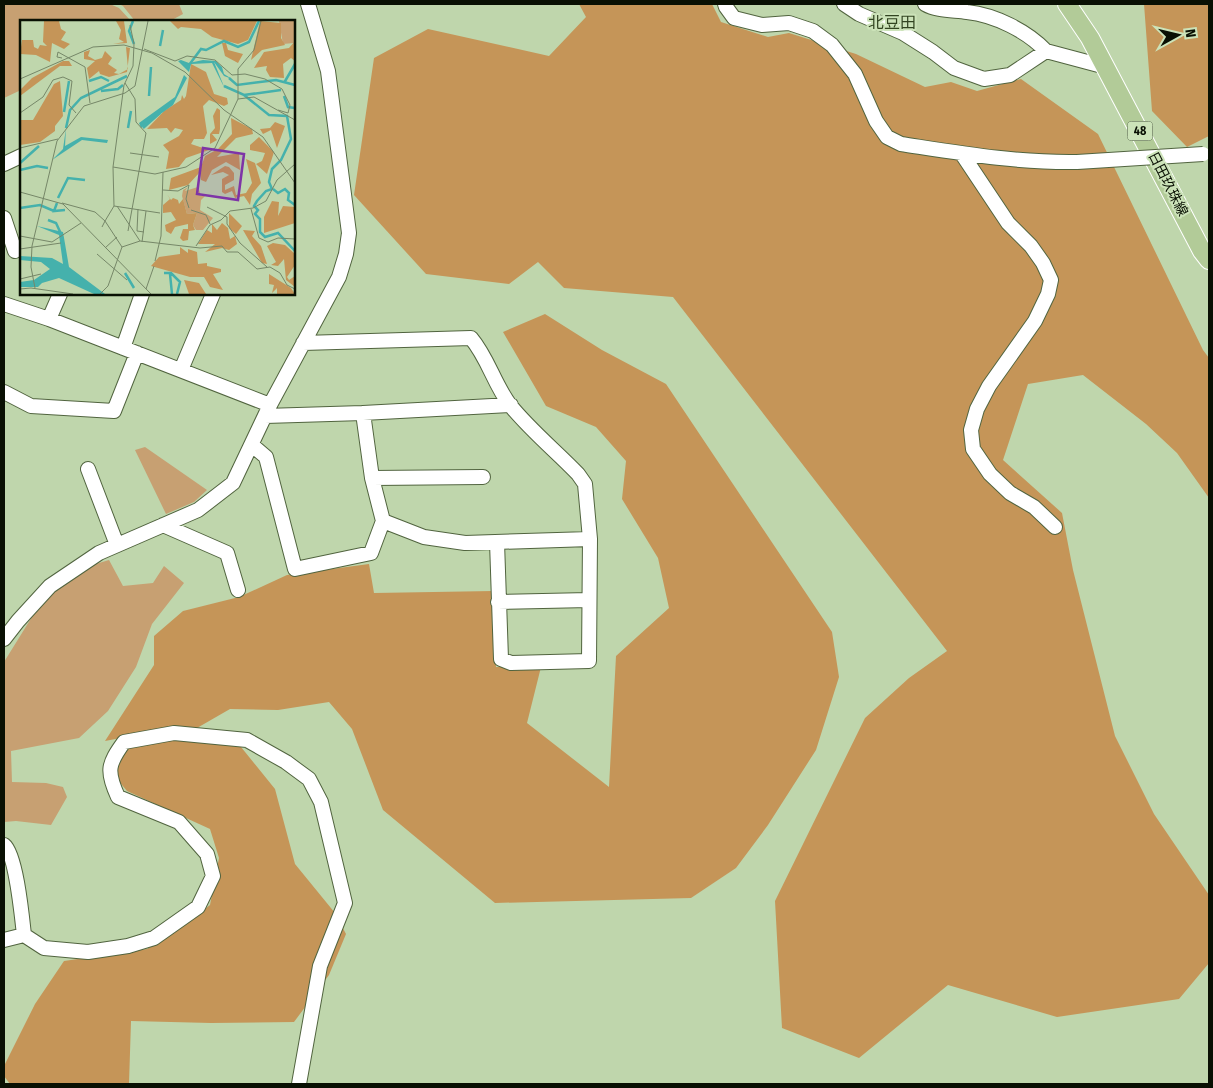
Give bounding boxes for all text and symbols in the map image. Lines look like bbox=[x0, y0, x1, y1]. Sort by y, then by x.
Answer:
north arrow bbox=[1153, 10, 1203, 60]
district label: 北豆田 bbox=[868, 13, 916, 32]
inset map bbox=[20, 20, 295, 295]
text: N bbox=[1181, 28, 1199, 39]
road number: 48 bbox=[1128, 122, 1152, 140]
street label: 日田玖珠線 bbox=[1145, 149, 1191, 219]

